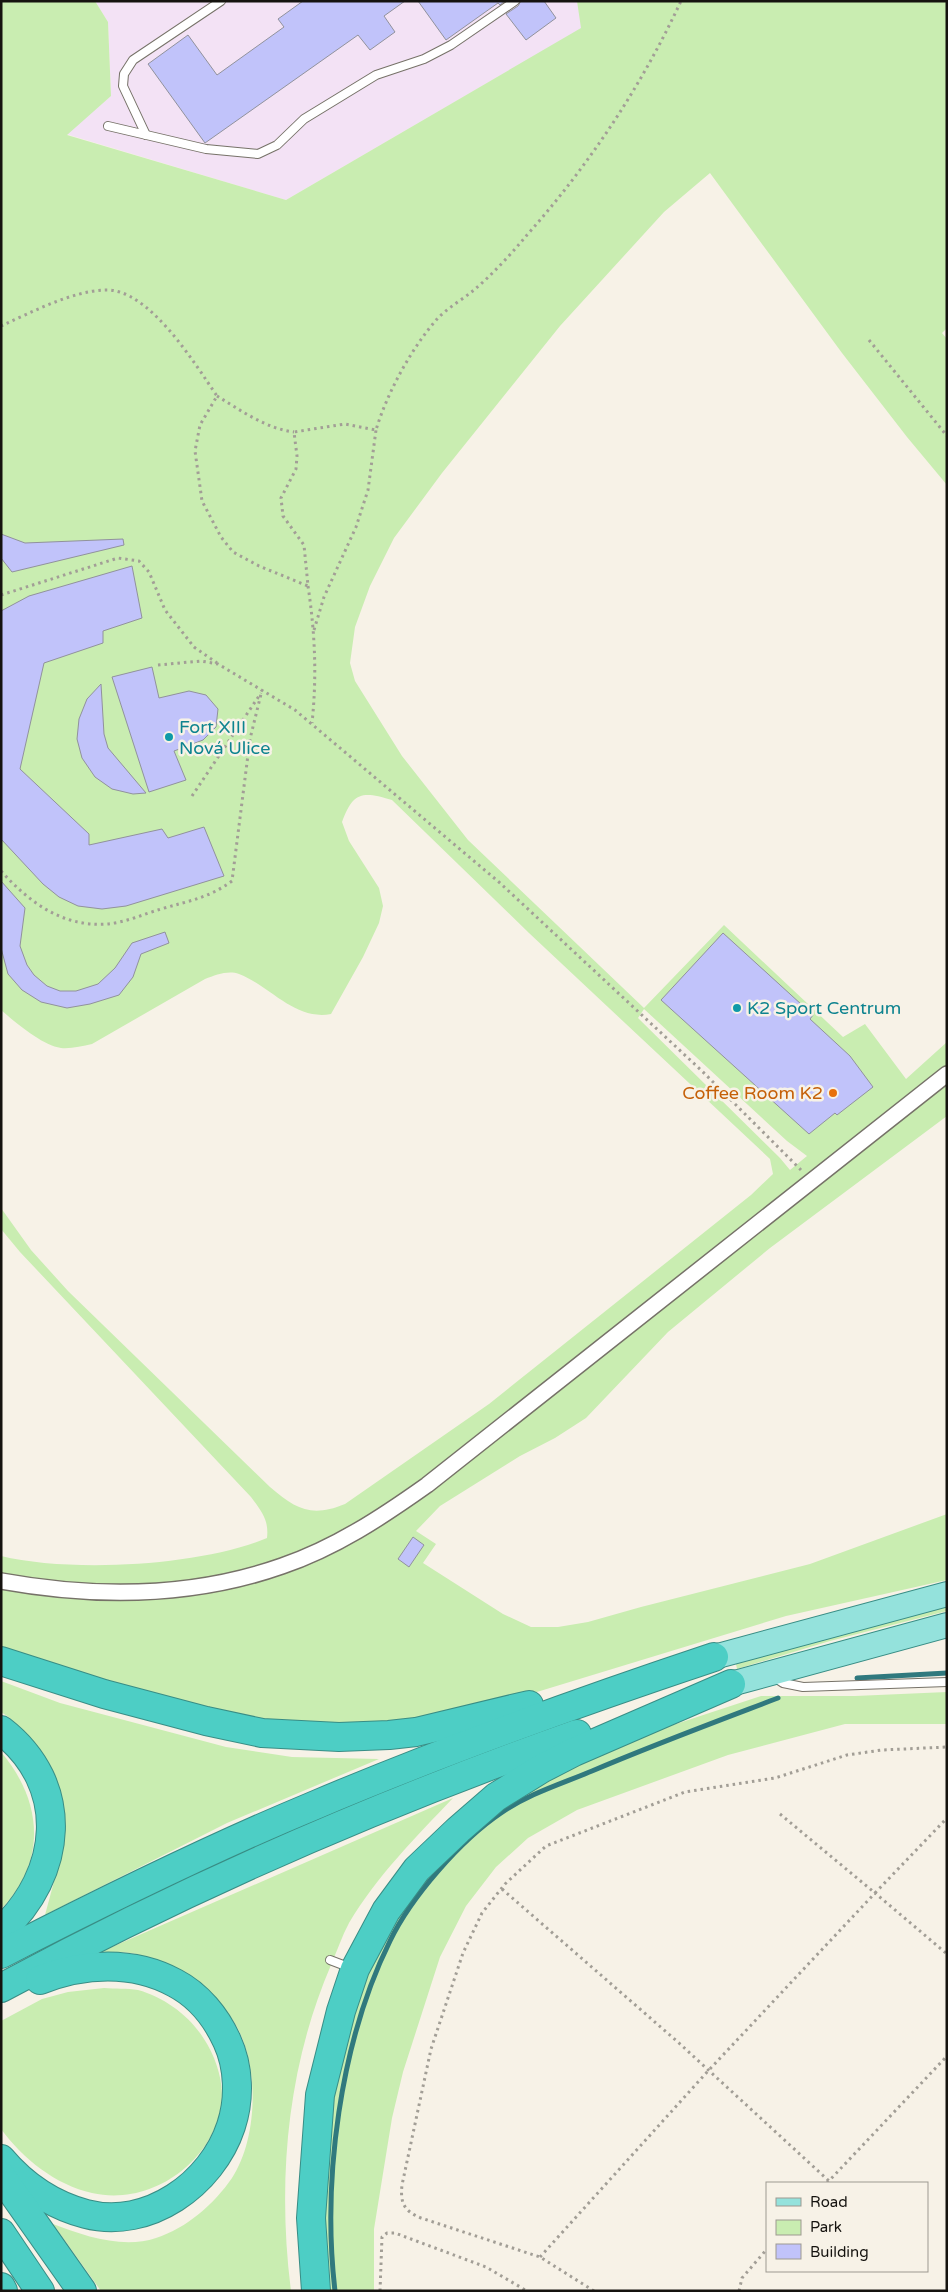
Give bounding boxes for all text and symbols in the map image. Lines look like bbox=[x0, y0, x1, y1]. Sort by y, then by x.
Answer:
place label: Fort XIII Nová Ulice bbox=[179, 716, 270, 759]
marker: Fort XIII Nová Ulice bbox=[163, 731, 175, 743]
place label: K2 Sport Centrum bbox=[747, 997, 901, 1019]
marker: K2 Sport Centrum bbox=[731, 1002, 743, 1014]
place label: Coffee Room K2 bbox=[682, 1082, 823, 1104]
marker: Coffee Room K2 bbox=[827, 1087, 839, 1099]
legend bbox=[766, 2182, 928, 2272]
text: Road bbox=[810, 2193, 848, 2211]
text: Park bbox=[810, 2218, 842, 2236]
text: Building bbox=[810, 2243, 869, 2261]

